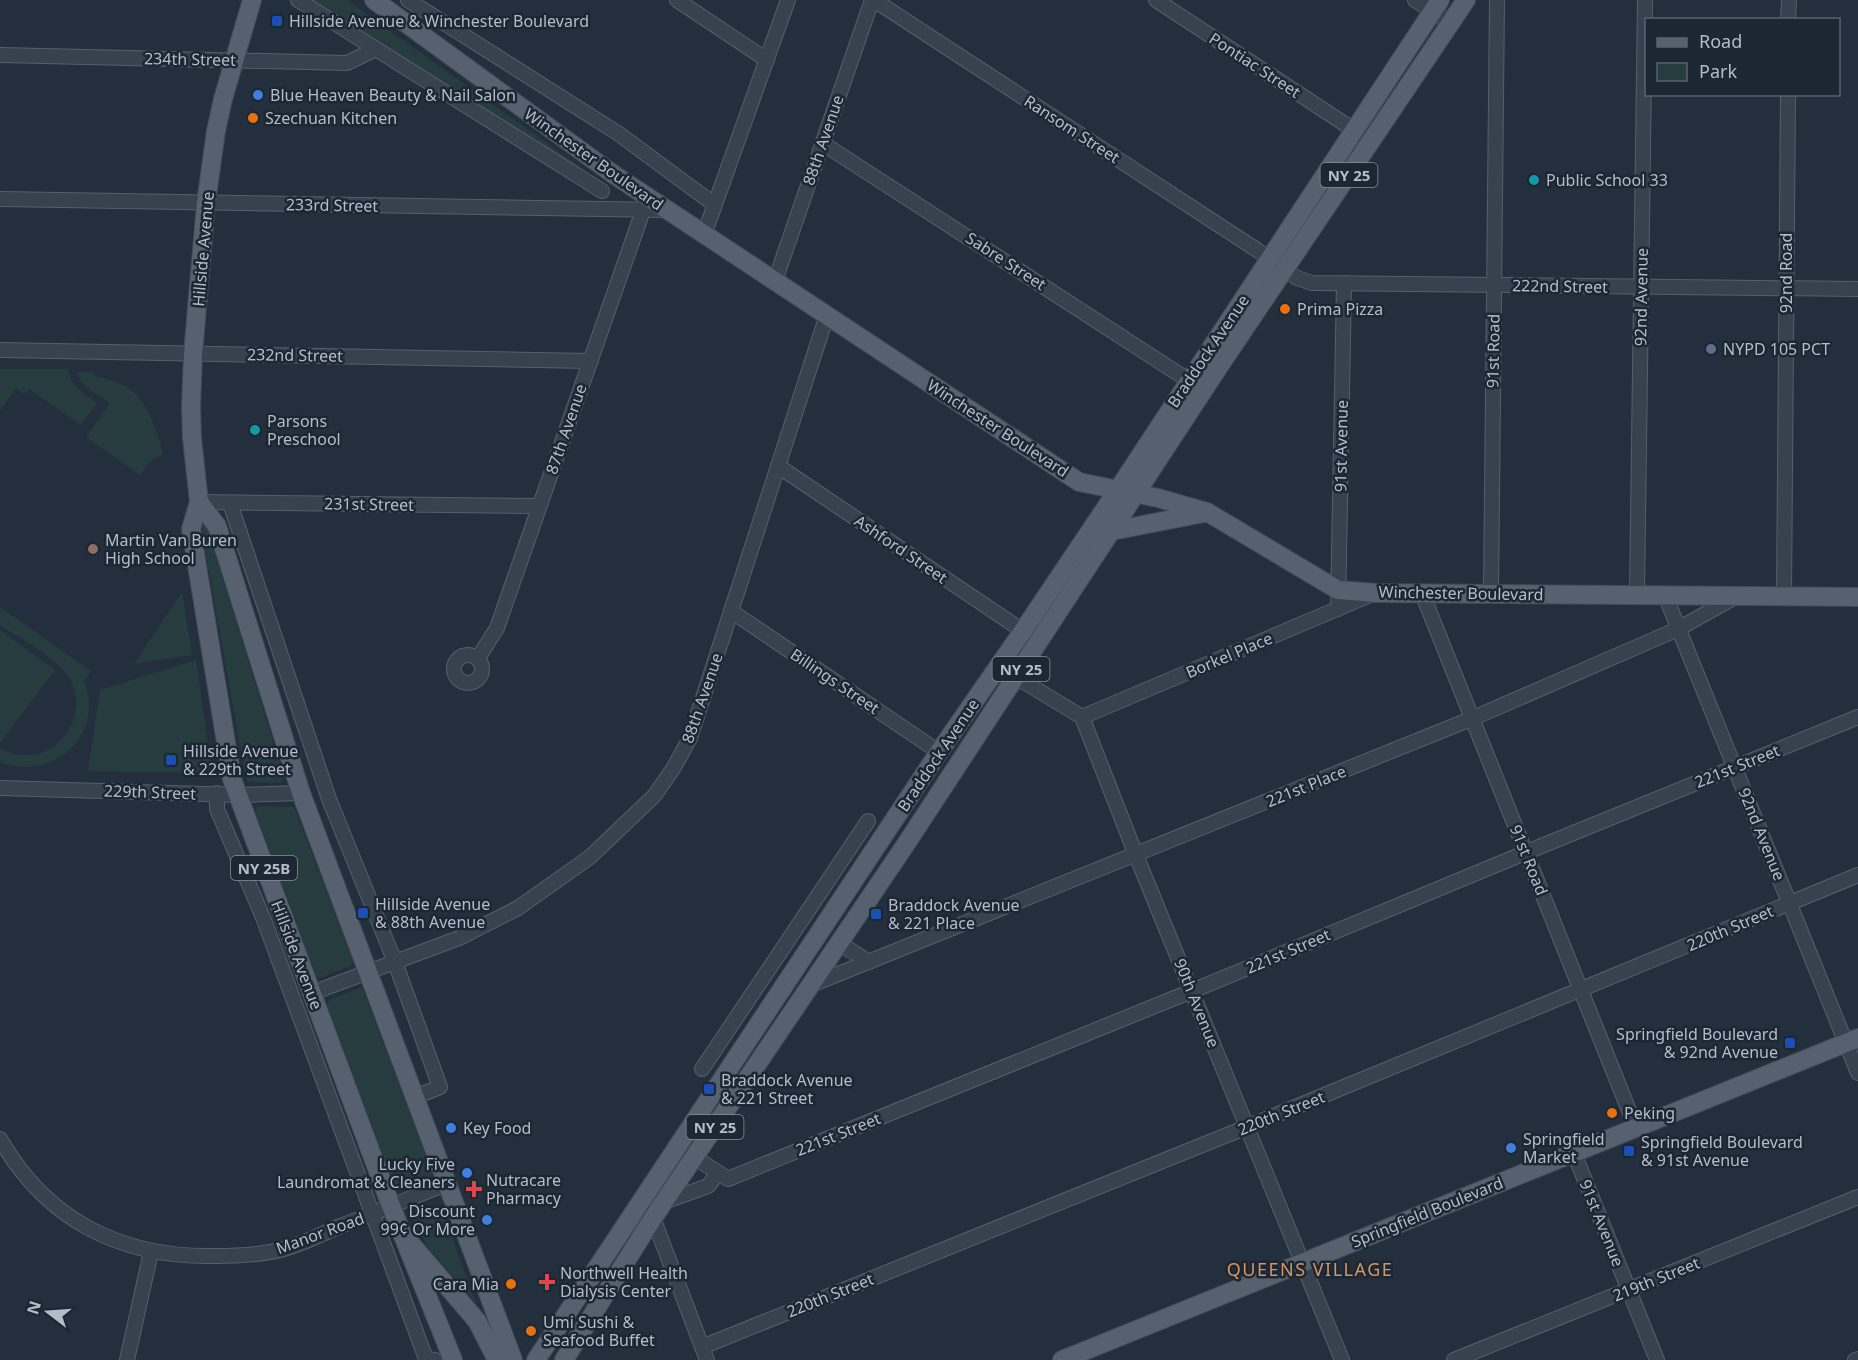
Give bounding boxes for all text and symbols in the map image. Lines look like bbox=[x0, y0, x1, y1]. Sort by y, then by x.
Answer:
place label: Hillside Avenue & Winchester Boulevard bbox=[289, 10, 589, 32]
marker: Hillside Avenue & Winchester Boulevard bbox=[270, 14, 284, 28]
legend bbox=[1645, 18, 1840, 96]
street label: Pontiac Street bbox=[1205, 27, 1305, 103]
text: Road bbox=[1699, 29, 1742, 53]
street label: 234th Street bbox=[144, 47, 236, 71]
text: Park bbox=[1699, 59, 1737, 83]
place label: Blue Heaven Beauty & Nail Salon bbox=[270, 84, 516, 106]
marker: Blue Heaven Beauty & Nail Salon bbox=[251, 88, 265, 102]
street label: Ransom Street bbox=[1020, 90, 1124, 168]
street label: 88th Avenue bbox=[797, 92, 849, 188]
street label: Winchester Boulevard bbox=[520, 103, 668, 215]
place label: Szechuan Kitchen bbox=[265, 107, 397, 129]
marker: Szechuan Kitchen bbox=[246, 111, 260, 125]
road number: NY 25 bbox=[1320, 163, 1378, 187]
place label: Public School 33 bbox=[1546, 169, 1668, 191]
marker: Public School 33 bbox=[1527, 173, 1541, 187]
street label: Hillside Avenue bbox=[187, 191, 219, 307]
street label: 233rd Street bbox=[286, 193, 379, 217]
street label: Sabre Street bbox=[962, 227, 1051, 295]
street label: 92nd Road bbox=[1775, 233, 1797, 313]
street label: 92nd Avenue bbox=[1629, 248, 1653, 346]
street label: 222nd Street bbox=[1512, 274, 1608, 298]
street label: Braddock Avenue bbox=[1162, 290, 1254, 412]
place label: Prima Pizza bbox=[1297, 298, 1383, 320]
marker: Prima Pizza bbox=[1278, 302, 1292, 316]
street label: 91st Road bbox=[1481, 314, 1505, 388]
place label: NYPD 105 PCT bbox=[1723, 338, 1830, 360]
marker: NYPD 105 PCT bbox=[1704, 342, 1718, 356]
street label: 232nd Street bbox=[247, 343, 343, 367]
street label: Winchester Boulevard bbox=[923, 374, 1073, 482]
street label: 87th Avenue bbox=[540, 381, 592, 477]
street label: 91st Avenue bbox=[1329, 400, 1353, 492]
place label: Parsons Preschool bbox=[267, 410, 341, 450]
marker: Parsons Preschool bbox=[248, 423, 262, 437]
street label: 231st Street bbox=[324, 492, 414, 516]
street label: Ashford Street bbox=[850, 510, 952, 588]
place label: Martin Van Buren High School bbox=[105, 529, 237, 569]
marker: Martin Van Buren High School bbox=[86, 542, 100, 556]
street label: Winchester Boulevard bbox=[1378, 581, 1544, 605]
street label: Borkel Place bbox=[1182, 627, 1276, 683]
street label: Billings Street bbox=[786, 643, 884, 719]
street label: 88th Avenue bbox=[676, 650, 728, 746]
road number: NY 25 bbox=[992, 657, 1050, 681]
street label: Braddock Avenue bbox=[892, 694, 984, 816]
street label: 221st Street bbox=[1691, 739, 1783, 793]
place label: Hillside Avenue & 229th Street bbox=[183, 740, 298, 780]
marker: Hillside Avenue & 229th Street bbox=[164, 753, 178, 767]
street label: 221st Place bbox=[1263, 760, 1349, 812]
street label: 229th Street bbox=[104, 779, 197, 805]
street label: 92nd Avenue bbox=[1733, 784, 1791, 884]
street label: 91st Road bbox=[1505, 821, 1553, 899]
road number: NY 25B bbox=[231, 856, 297, 880]
place label: Hillside Avenue & 88th Avenue bbox=[375, 893, 490, 933]
place label: Braddock Avenue & 221 Place bbox=[888, 894, 1020, 934]
street label: Hillside Avenue bbox=[266, 897, 328, 1013]
street label: 220th Street bbox=[1683, 900, 1777, 956]
marker: Hillside Avenue & 88th Avenue bbox=[356, 906, 370, 920]
marker: Braddock Avenue & 221 Place bbox=[869, 907, 883, 921]
street label: 221st Street bbox=[1242, 923, 1334, 979]
street label: 90th Avenue bbox=[1169, 955, 1225, 1051]
place label: Springfield Boulevard & 92nd Avenue bbox=[1616, 1023, 1778, 1063]
marker: Springfield Boulevard & 92nd Avenue bbox=[1783, 1036, 1797, 1050]
place label: Braddock Avenue & 221 Street bbox=[721, 1069, 853, 1109]
marker: Braddock Avenue & 221 Street bbox=[702, 1082, 716, 1096]
street label: 220th Street bbox=[1234, 1085, 1328, 1140]
place label: Peking bbox=[1624, 1102, 1675, 1124]
marker: Peking bbox=[1605, 1106, 1619, 1120]
street label: 221st Street bbox=[792, 1107, 884, 1161]
road number: NY 25 bbox=[686, 1115, 744, 1139]
place label: Key Food bbox=[463, 1117, 531, 1139]
marker: Key Food bbox=[444, 1121, 458, 1135]
place label: Springfield Market bbox=[1523, 1128, 1605, 1168]
place label: Springfield Boulevard & 91st Avenue bbox=[1641, 1131, 1803, 1171]
marker: Springfield Market bbox=[1504, 1141, 1518, 1155]
marker: Springfield Boulevard & 91st Avenue bbox=[1622, 1144, 1636, 1158]
place label: Lucky Five Laundromat & Cleaners bbox=[277, 1153, 455, 1193]
marker: Lucky Five Laundromat & Cleaners bbox=[460, 1166, 474, 1180]
place label: Nutracare Pharmacy bbox=[486, 1169, 562, 1209]
street label: Springfield Boulevard bbox=[1348, 1171, 1506, 1253]
street label: 91st Avenue bbox=[1575, 1176, 1629, 1270]
marker: Nutracare Pharmacy bbox=[467, 1182, 481, 1196]
place label: Discount 99¢ Or More bbox=[381, 1200, 475, 1240]
street label: Manor Road bbox=[273, 1207, 367, 1259]
marker: Discount 99¢ Or More bbox=[480, 1213, 494, 1227]
street label: 219th Street bbox=[1609, 1251, 1703, 1306]
district label: QUEENS VILLAGE bbox=[1227, 1257, 1393, 1281]
place label: Northwell Health Dialysis Center bbox=[560, 1262, 688, 1302]
street label: 220th Street bbox=[783, 1267, 877, 1322]
place label: Cara Mia bbox=[433, 1273, 499, 1295]
marker: Northwell Health Dialysis Center bbox=[538, 1273, 556, 1291]
marker: Cara Mia bbox=[504, 1277, 518, 1291]
north arrow bbox=[18, 1282, 78, 1342]
text: N bbox=[21, 1298, 46, 1317]
place label: Umi Sushi & Seafood Buffet bbox=[543, 1311, 655, 1351]
marker: Umi Sushi & Seafood Buffet bbox=[524, 1324, 538, 1338]

